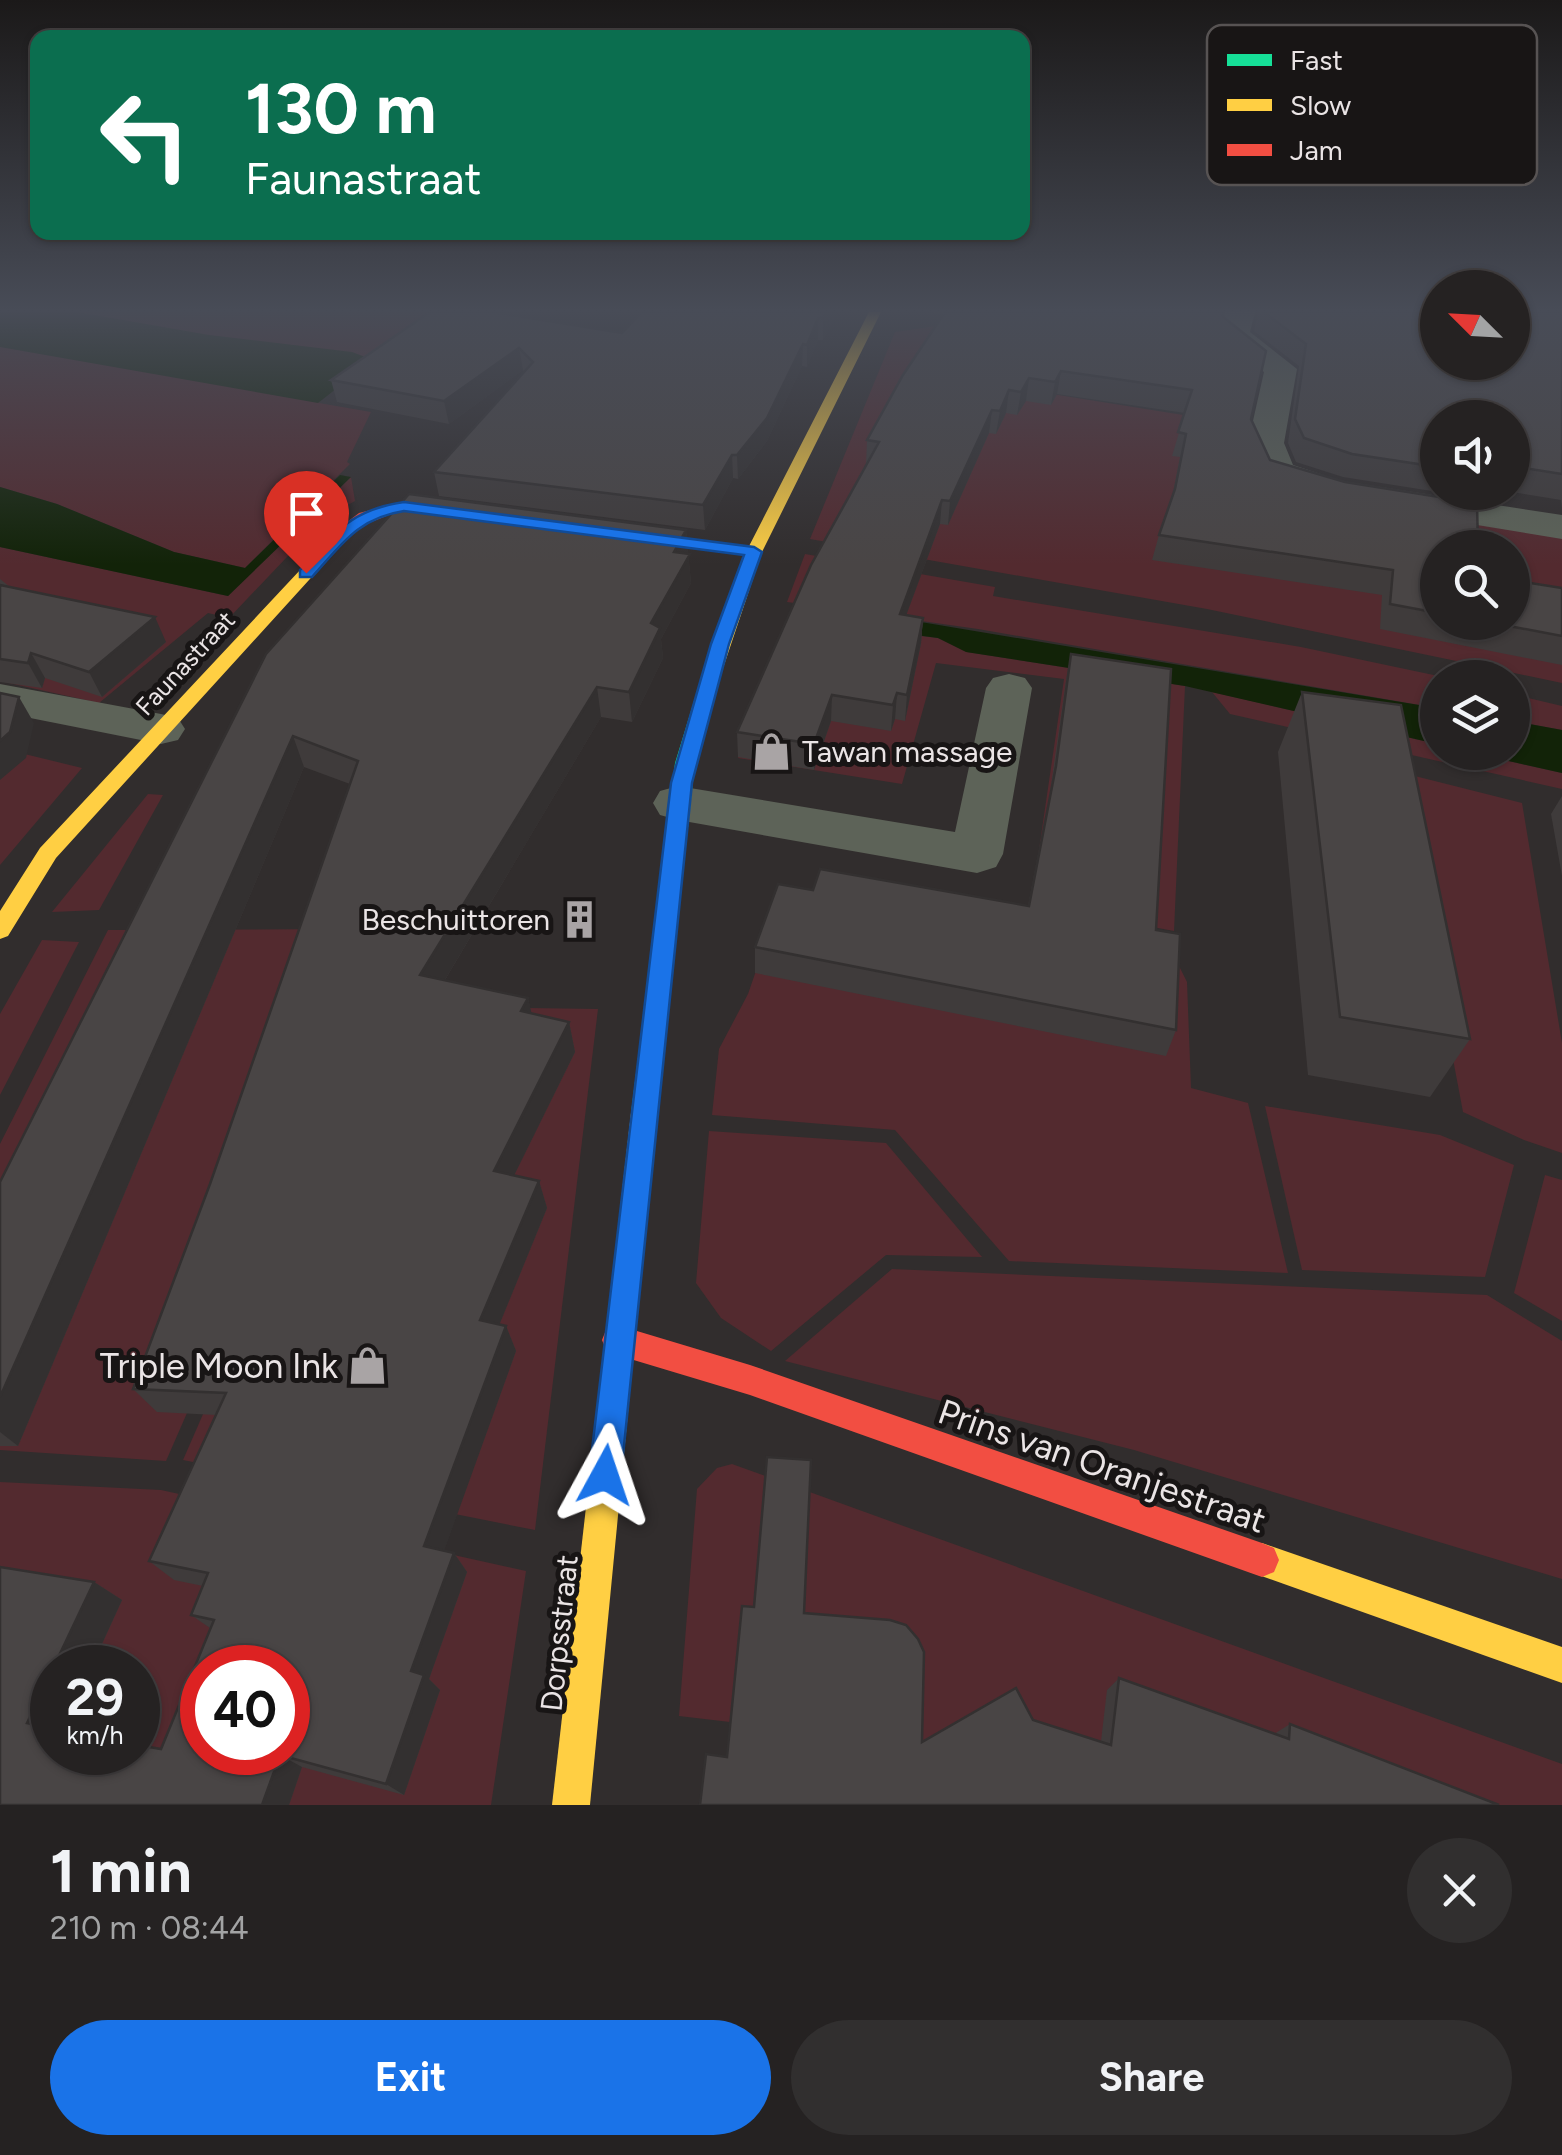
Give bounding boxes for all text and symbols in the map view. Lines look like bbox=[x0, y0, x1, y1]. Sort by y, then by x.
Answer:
legend bbox=[1207, 25, 1537, 185]
text: Fast bbox=[1290, 43, 1343, 77]
text: 130 m bbox=[245, 66, 437, 151]
icon: left bbox=[80, 70, 210, 200]
text: Slow bbox=[1290, 88, 1351, 122]
text: Jam bbox=[1290, 133, 1343, 167]
text: Faunastraat bbox=[245, 151, 481, 205]
north arrow bbox=[1420, 270, 1530, 380]
map controls bbox=[1420, 270, 1530, 770]
button: sound bbox=[1420, 400, 1530, 510]
pin bbox=[264, 471, 349, 574]
icon: arrive bbox=[279, 486, 334, 541]
button: search bbox=[1420, 530, 1530, 640]
street label: Faunastraat bbox=[129, 605, 241, 721]
button: layers bbox=[1420, 660, 1530, 770]
shop icon: Tawan massage bbox=[751, 730, 793, 772]
place label: Tawan massage bbox=[802, 733, 1012, 770]
building icon: Beschuittoren bbox=[559, 898, 601, 940]
place label: Beschuittoren bbox=[361, 901, 550, 938]
place label: Triple Moon Ink bbox=[100, 1345, 338, 1387]
shop icon: Triple Moon Ink bbox=[347, 1345, 389, 1387]
street label: Prins van Oranjestraat bbox=[933, 1390, 1271, 1542]
position arrow bbox=[553, 1423, 657, 1527]
street label: Dorpsstraat bbox=[532, 1553, 586, 1713]
speed limit sign: 40 bbox=[180, 1645, 310, 1775]
text: 29 bbox=[66, 1667, 124, 1728]
text: km/h bbox=[66, 1720, 124, 1750]
text: 1 min bbox=[50, 1835, 192, 1907]
button: close bbox=[1407, 1838, 1512, 1943]
text: 210 m · 08:44 bbox=[50, 1909, 249, 1947]
button: Exit bbox=[50, 2020, 771, 2135]
button: Share bbox=[791, 2020, 1512, 2135]

